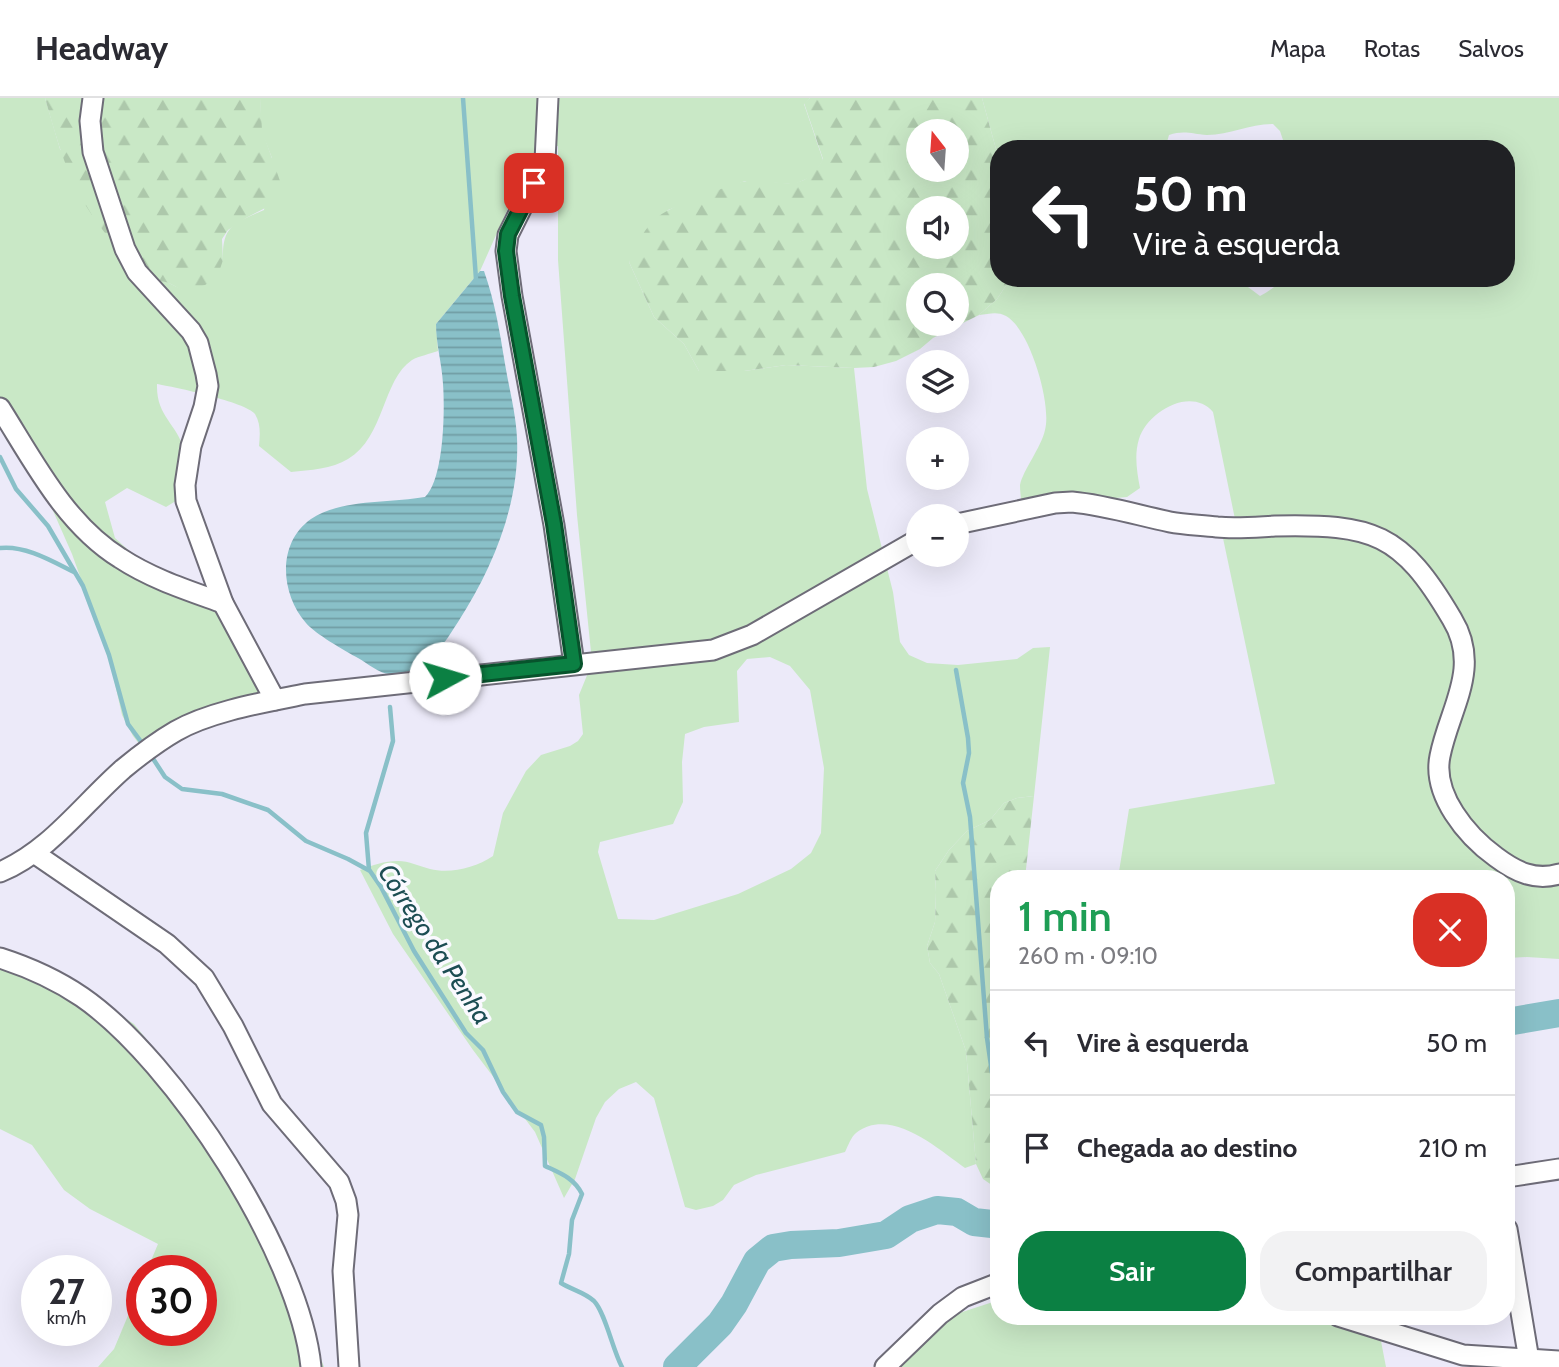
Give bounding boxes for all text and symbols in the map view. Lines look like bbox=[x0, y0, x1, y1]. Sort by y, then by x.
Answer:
text: Headway bbox=[35, 28, 168, 68]
text: Mapa bbox=[1270, 34, 1326, 63]
text: Rotas bbox=[1364, 34, 1420, 63]
text: Salvos bbox=[1458, 34, 1524, 63]
north arrow bbox=[906, 119, 970, 182]
map controls bbox=[906, 119, 969, 567]
pin bbox=[504, 153, 564, 213]
icon: arrive bbox=[515, 164, 553, 202]
text: 50 m bbox=[1133, 164, 1248, 223]
icon: left bbox=[1018, 168, 1109, 259]
button: sound bbox=[906, 196, 969, 259]
text: Vire à esquerda bbox=[1133, 224, 1340, 263]
button: search bbox=[906, 273, 969, 336]
button: layers bbox=[906, 350, 969, 413]
button: + bbox=[906, 427, 969, 490]
button: − bbox=[906, 504, 969, 567]
position arrow bbox=[408, 641, 482, 715]
water label: Córrego da Penha bbox=[371, 858, 499, 1030]
text: 1 min bbox=[1018, 890, 1112, 942]
button: close bbox=[1413, 893, 1487, 967]
text: 260 m · 09:10 bbox=[1018, 942, 1158, 970]
icon: left bbox=[1018, 1024, 1056, 1062]
text: Vire à esquerda bbox=[1077, 1027, 1249, 1059]
text: 50 m bbox=[1426, 1027, 1487, 1059]
icon: arrive bbox=[1018, 1129, 1056, 1167]
text: Chegada ao destino bbox=[1077, 1132, 1297, 1164]
text: 210 m bbox=[1418, 1132, 1487, 1164]
button: Sair bbox=[1018, 1231, 1246, 1311]
button: Compartilhar bbox=[1260, 1231, 1487, 1311]
speed limit sign: 30 bbox=[126, 1255, 217, 1346]
text: 27 bbox=[48, 1270, 85, 1313]
text: km/h bbox=[47, 1307, 86, 1329]

